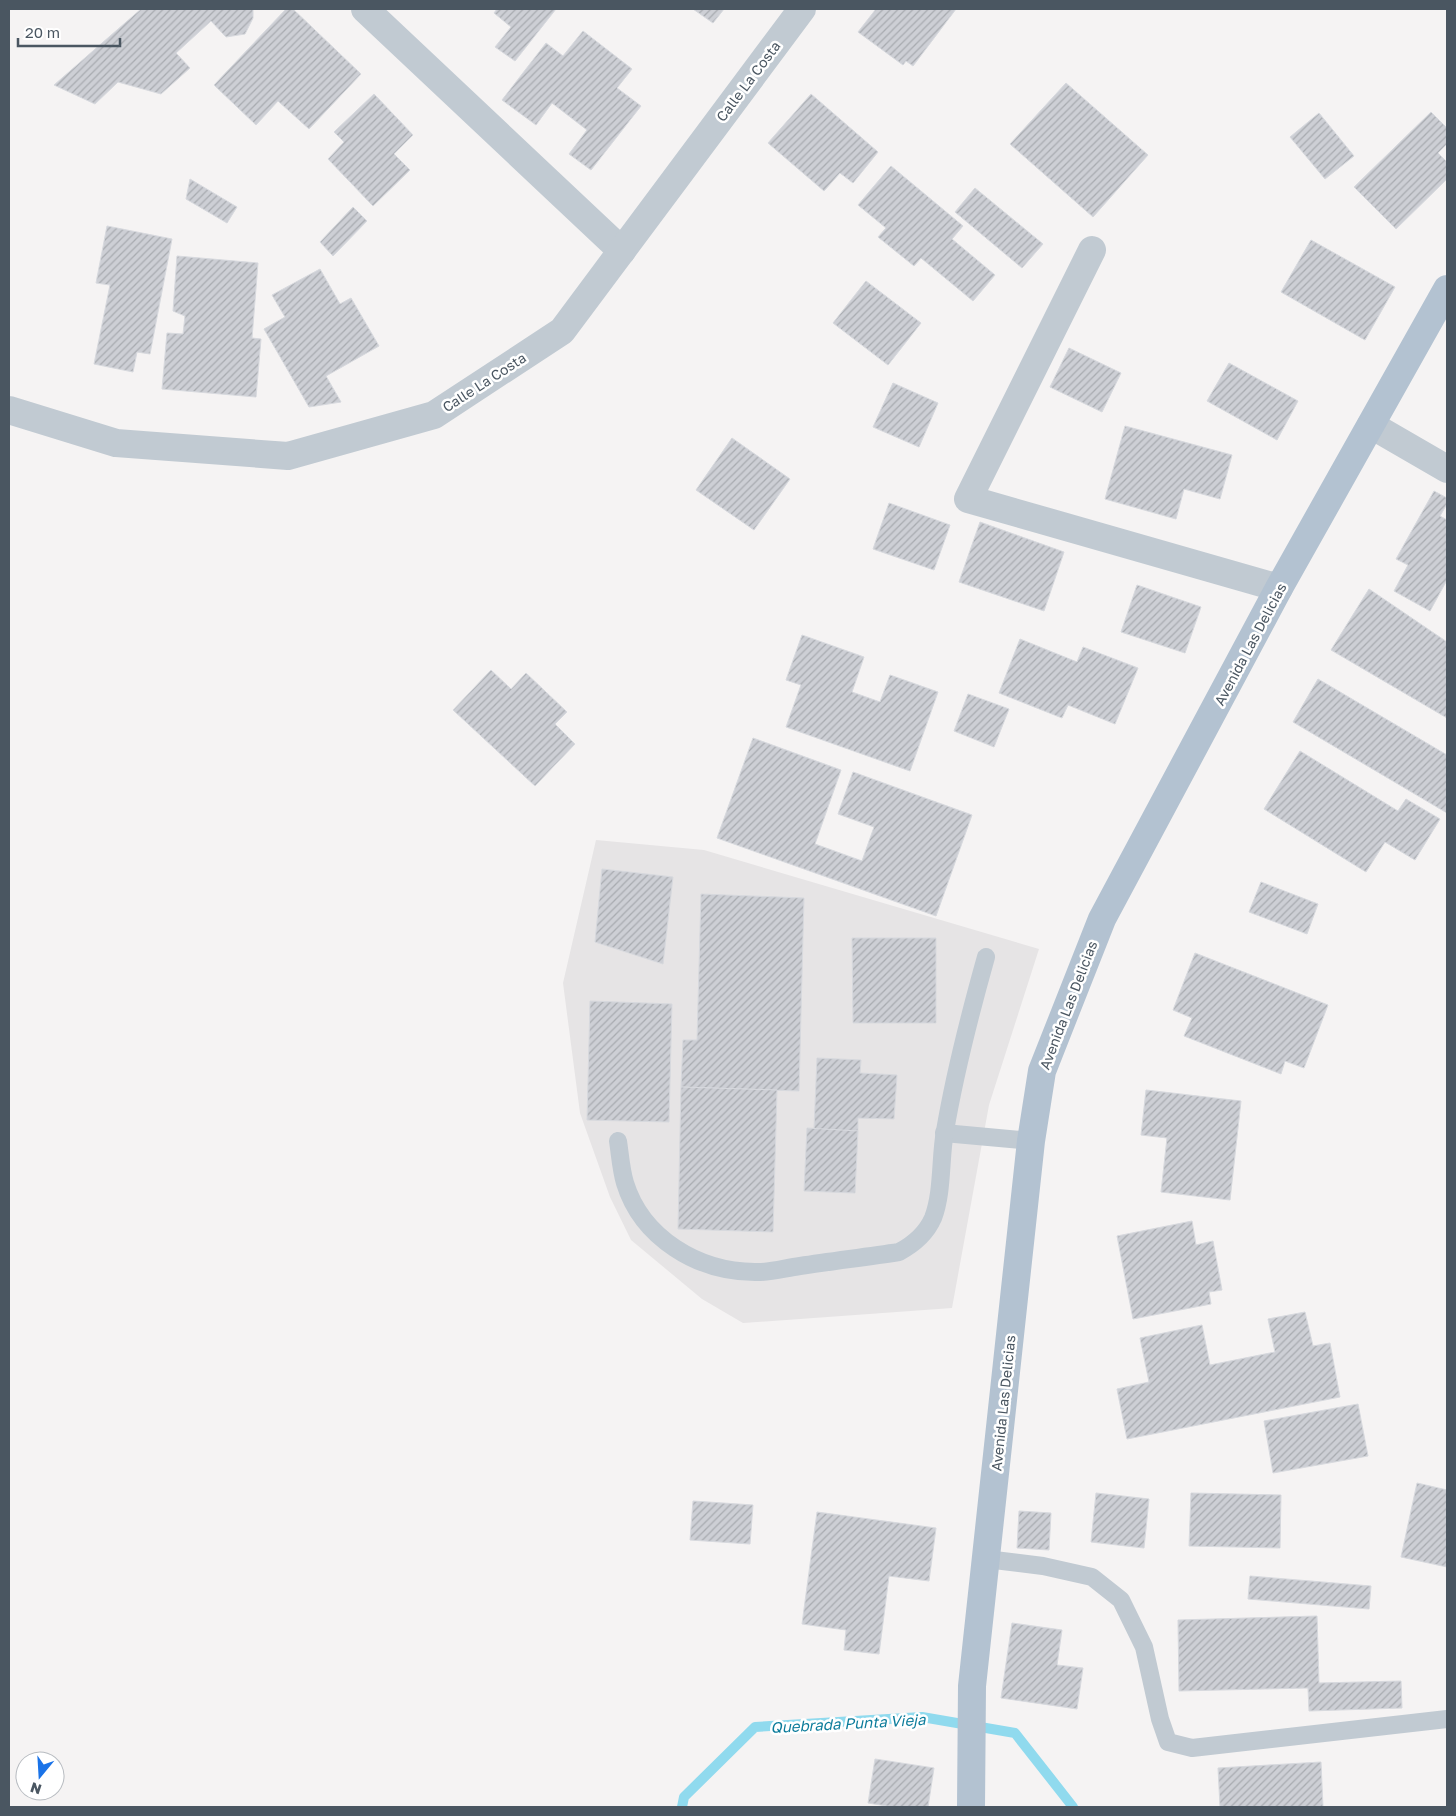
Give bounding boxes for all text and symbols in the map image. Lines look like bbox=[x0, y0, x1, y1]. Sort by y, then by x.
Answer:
scale bar bbox=[18, 15, 120, 47]
text: 20 m bbox=[25, 23, 60, 41]
street label: Calle La Costa bbox=[712, 37, 784, 125]
street label: Calle La Costa bbox=[439, 349, 529, 415]
street label: Avenida Las Delicias bbox=[1210, 580, 1290, 708]
street label: Avenida Las Delicias bbox=[1036, 938, 1100, 1072]
street label: Avenida Las Delicias bbox=[987, 1334, 1019, 1472]
water label: Quebrada Punta Vieja bbox=[770, 1710, 927, 1737]
north arrow bbox=[15, 1751, 65, 1801]
text: N bbox=[28, 1779, 44, 1799]

